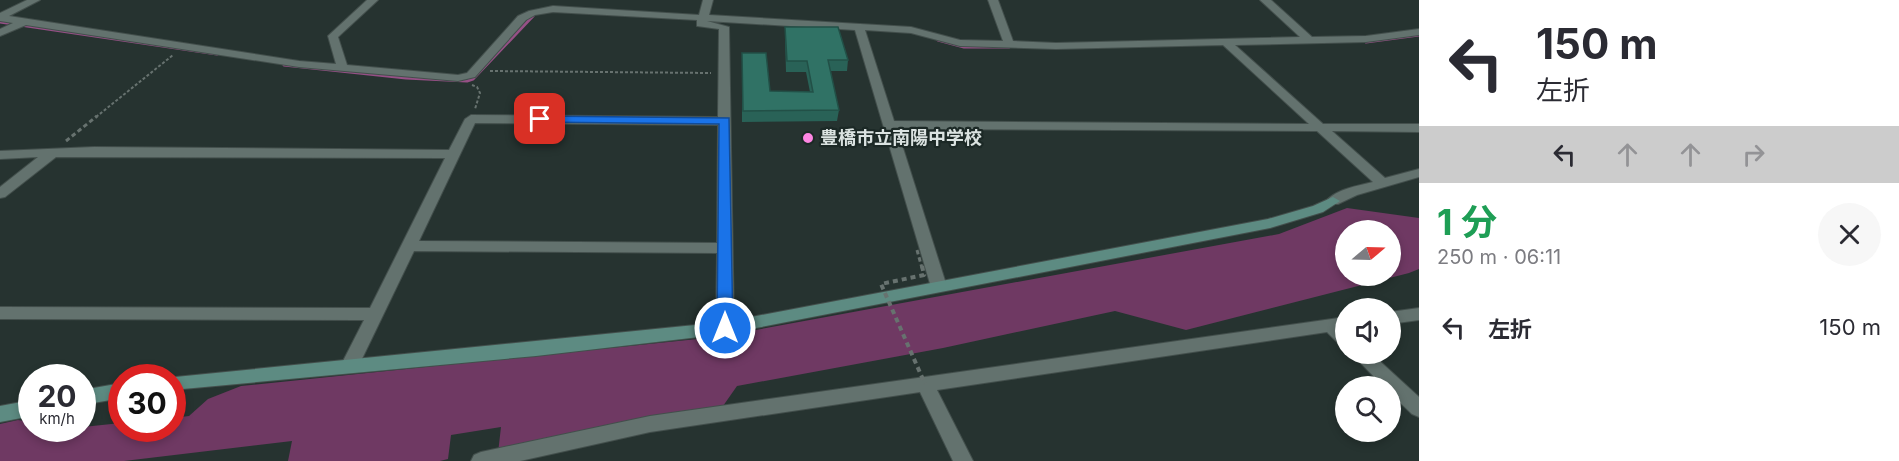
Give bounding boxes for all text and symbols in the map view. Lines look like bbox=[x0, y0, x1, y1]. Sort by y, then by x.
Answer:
text: 150 m bbox=[1536, 18, 1658, 69]
icon: left bbox=[1437, 24, 1515, 102]
text: 左折 bbox=[1536, 74, 1590, 107]
pin bbox=[514, 93, 565, 144]
icon: arrive bbox=[523, 102, 556, 135]
place label: 豊橋市立南陽中学校 bbox=[820, 127, 982, 148]
marker: 豊橋市立南陽中学校 bbox=[801, 131, 815, 145]
icon: left bbox=[1548, 138, 1581, 171]
icon: ahead bbox=[1611, 138, 1644, 171]
icon: ahead bbox=[1674, 138, 1707, 171]
icon: right bbox=[1737, 138, 1770, 171]
text: 1 分 bbox=[1437, 200, 1497, 244]
button: close bbox=[1818, 203, 1881, 266]
north arrow bbox=[1335, 220, 1401, 286]
map controls bbox=[1335, 220, 1401, 442]
text: 250 m · 06:11 bbox=[1437, 245, 1561, 269]
position arrow bbox=[693, 296, 757, 360]
button: sound bbox=[1335, 298, 1401, 364]
icon: left bbox=[1437, 311, 1470, 344]
text: 150 m bbox=[1819, 314, 1881, 340]
text: 左折 bbox=[1488, 316, 1532, 342]
speed limit sign: 30 bbox=[108, 364, 186, 442]
button: search bbox=[1335, 376, 1401, 442]
text: 20 bbox=[37, 378, 77, 414]
text: km/h bbox=[39, 409, 75, 428]

